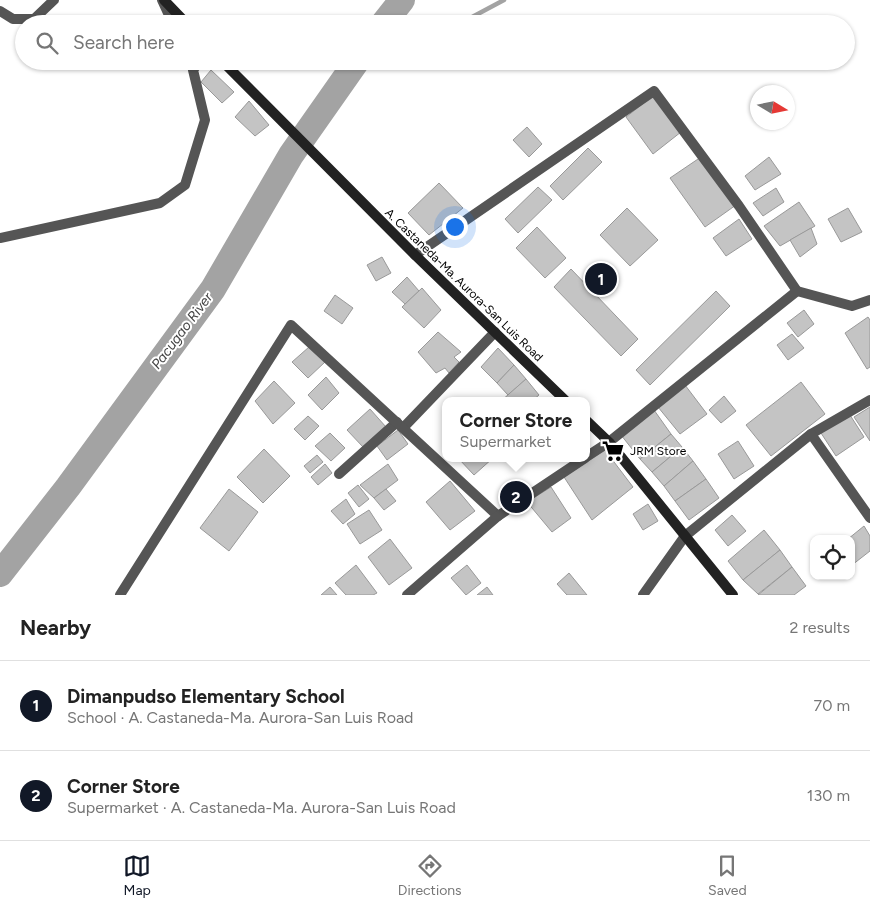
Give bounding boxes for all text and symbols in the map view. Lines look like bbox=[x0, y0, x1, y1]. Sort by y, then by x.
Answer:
search box bbox=[15, 15, 855, 70]
icon: search bbox=[33, 29, 61, 57]
text: Search here bbox=[73, 31, 175, 54]
north arrow bbox=[750, 85, 795, 130]
street label: A. Castaneda-Ma. Aurora-San Luis Road bbox=[382, 206, 546, 364]
your location bbox=[442, 214, 468, 240]
pin: 1 bbox=[585, 260, 617, 298]
water label: Pacugao River bbox=[148, 288, 217, 373]
popup bbox=[442, 397, 590, 462]
text: Corner Store bbox=[460, 409, 572, 432]
text: Supermarket bbox=[460, 432, 552, 451]
supermarket icon: JRM Store bbox=[600, 438, 626, 464]
place label: JRM Store bbox=[630, 444, 687, 458]
pin: 2 bbox=[500, 478, 532, 516]
map controls bbox=[810, 535, 855, 580]
button: locate bbox=[810, 535, 855, 580]
text: Nearby bbox=[20, 615, 91, 640]
text: 2 results bbox=[790, 618, 850, 637]
text: Dimanpudso Elementary School bbox=[67, 685, 345, 708]
text: 1 bbox=[33, 696, 39, 715]
text: 70 m bbox=[814, 696, 850, 715]
text: School · A. Castaneda-Ma. Aurora-San Luis Road bbox=[67, 708, 414, 727]
text: Corner Store bbox=[67, 775, 180, 798]
text: 2 bbox=[31, 786, 41, 805]
text: 130 m bbox=[807, 786, 850, 805]
text: Supermarket · A. Castaneda-Ma. Aurora-San Luis Road bbox=[67, 798, 456, 817]
tab: Map bbox=[123, 852, 151, 899]
tab: Directions bbox=[398, 852, 462, 899]
tab: Saved bbox=[708, 852, 747, 899]

